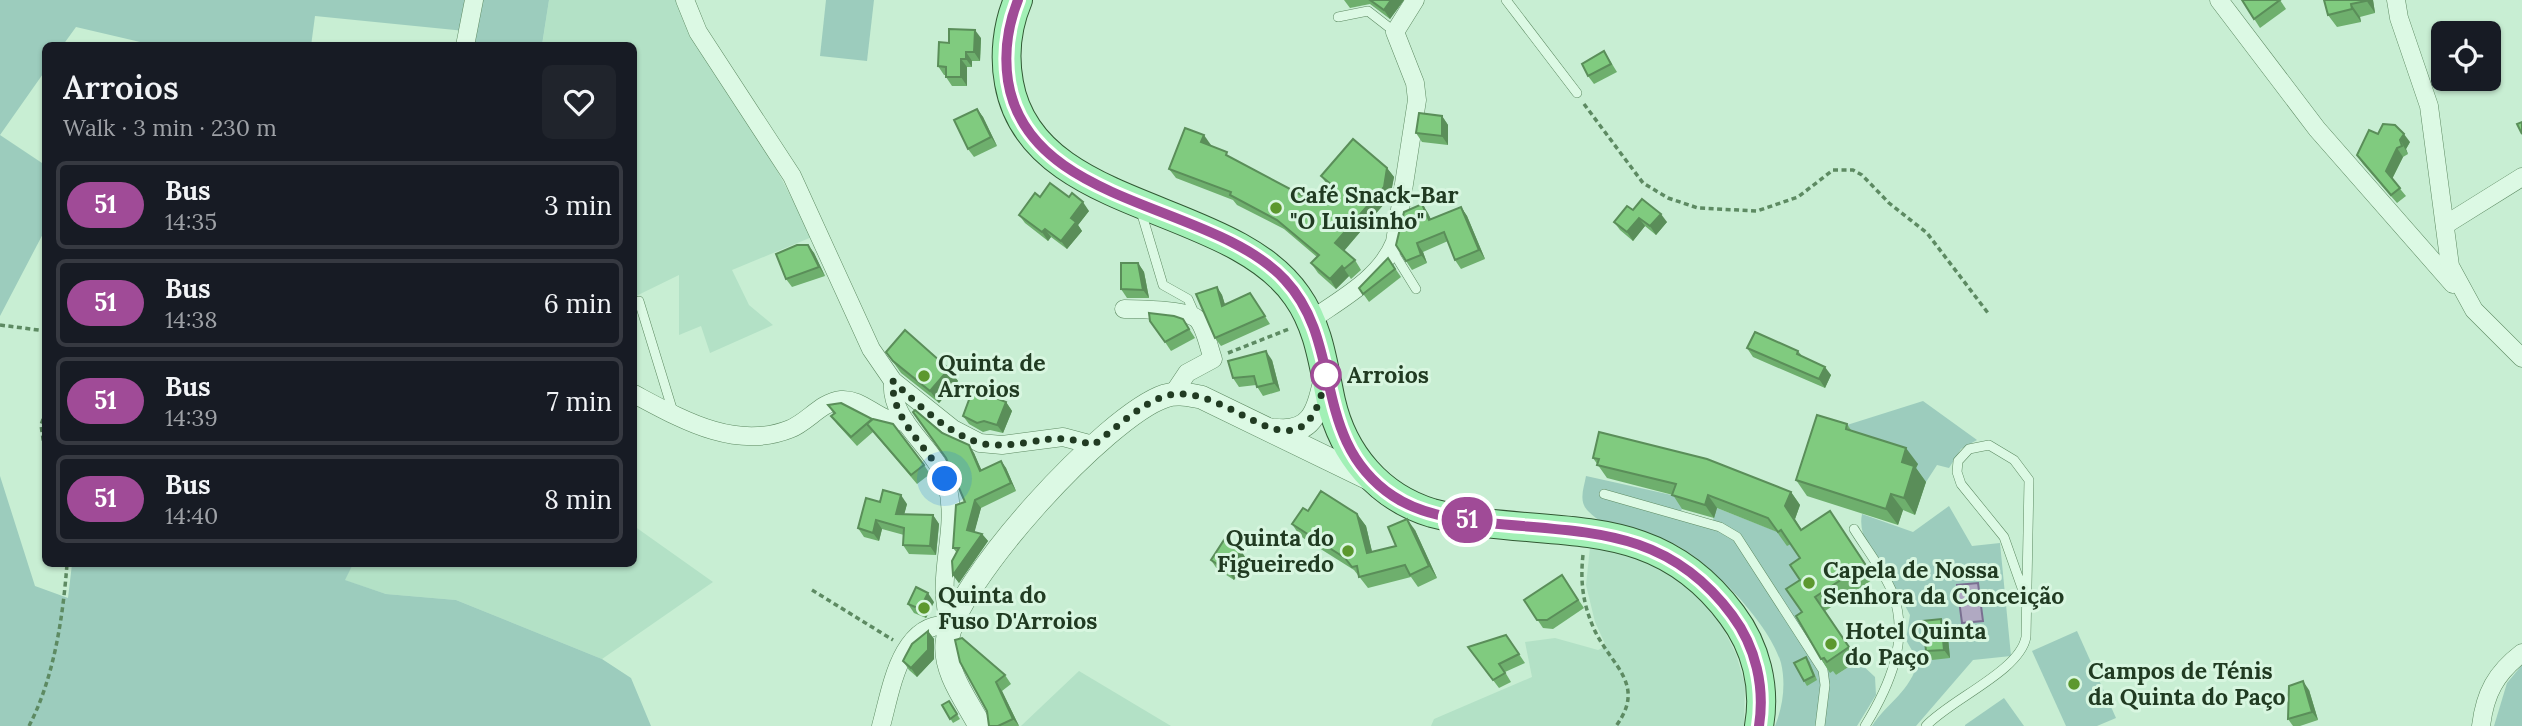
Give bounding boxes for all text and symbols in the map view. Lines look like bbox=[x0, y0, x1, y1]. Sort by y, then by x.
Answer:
map controls bbox=[2431, 21, 2501, 91]
button: locate bbox=[2431, 21, 2501, 91]
button: heart bbox=[542, 65, 616, 139]
text: Arroios bbox=[63, 66, 179, 108]
text: Walk · 3 min · 230 m bbox=[63, 113, 277, 142]
text: Bus bbox=[165, 174, 211, 207]
place label: Café Snack-Bar "O Luisinho" bbox=[1290, 180, 1458, 235]
text: 51 bbox=[94, 189, 117, 220]
text: 3 min bbox=[544, 189, 612, 222]
marker: Café Snack-Bar "O Luisinho" bbox=[1268, 200, 1284, 216]
text: 14:35 bbox=[165, 207, 217, 236]
text: Bus bbox=[165, 272, 211, 305]
text: 51 bbox=[94, 287, 117, 318]
text: 6 min bbox=[544, 287, 612, 320]
text: 14:38 bbox=[165, 305, 217, 334]
place label: Quinta de Arroios bbox=[938, 348, 1046, 403]
marker: Arroios bbox=[1311, 360, 1341, 390]
place label: Arroios bbox=[1347, 360, 1429, 389]
marker: Quinta de Arroios bbox=[916, 368, 932, 384]
text: Bus bbox=[165, 370, 211, 403]
text: 51 bbox=[94, 385, 117, 416]
text: 7 min bbox=[547, 385, 612, 418]
text: 14:39 bbox=[165, 403, 218, 432]
your location bbox=[927, 461, 962, 496]
text: Bus bbox=[165, 468, 211, 501]
text: 51 bbox=[94, 483, 117, 514]
text: 8 min bbox=[544, 483, 612, 516]
line badge: 51 bbox=[1436, 497, 1498, 543]
text: 14:40 bbox=[165, 501, 218, 530]
text: 51 bbox=[1456, 504, 1478, 535]
place label: Quinta do Figueiredo bbox=[1217, 523, 1334, 578]
marker: Quinta do Figueiredo bbox=[1340, 543, 1356, 559]
place label: Capela de Nossa Senhora da Conceição bbox=[1823, 555, 2064, 610]
marker: Capela de Nossa Senhora da Conceição bbox=[1801, 575, 1817, 591]
place label: Quinta do Fuso D'Arroios bbox=[938, 580, 1097, 635]
marker: Quinta do Fuso D'Arroios bbox=[916, 600, 932, 616]
place label: Hotel Quinta do Paço bbox=[1845, 616, 1987, 671]
marker: Hotel Quinta do Paço bbox=[1823, 636, 1839, 652]
place label: Campos de Ténis da Quinta do Paço bbox=[2088, 656, 2286, 711]
marker: Campos de Ténis da Quinta do Paço bbox=[2066, 676, 2082, 692]

